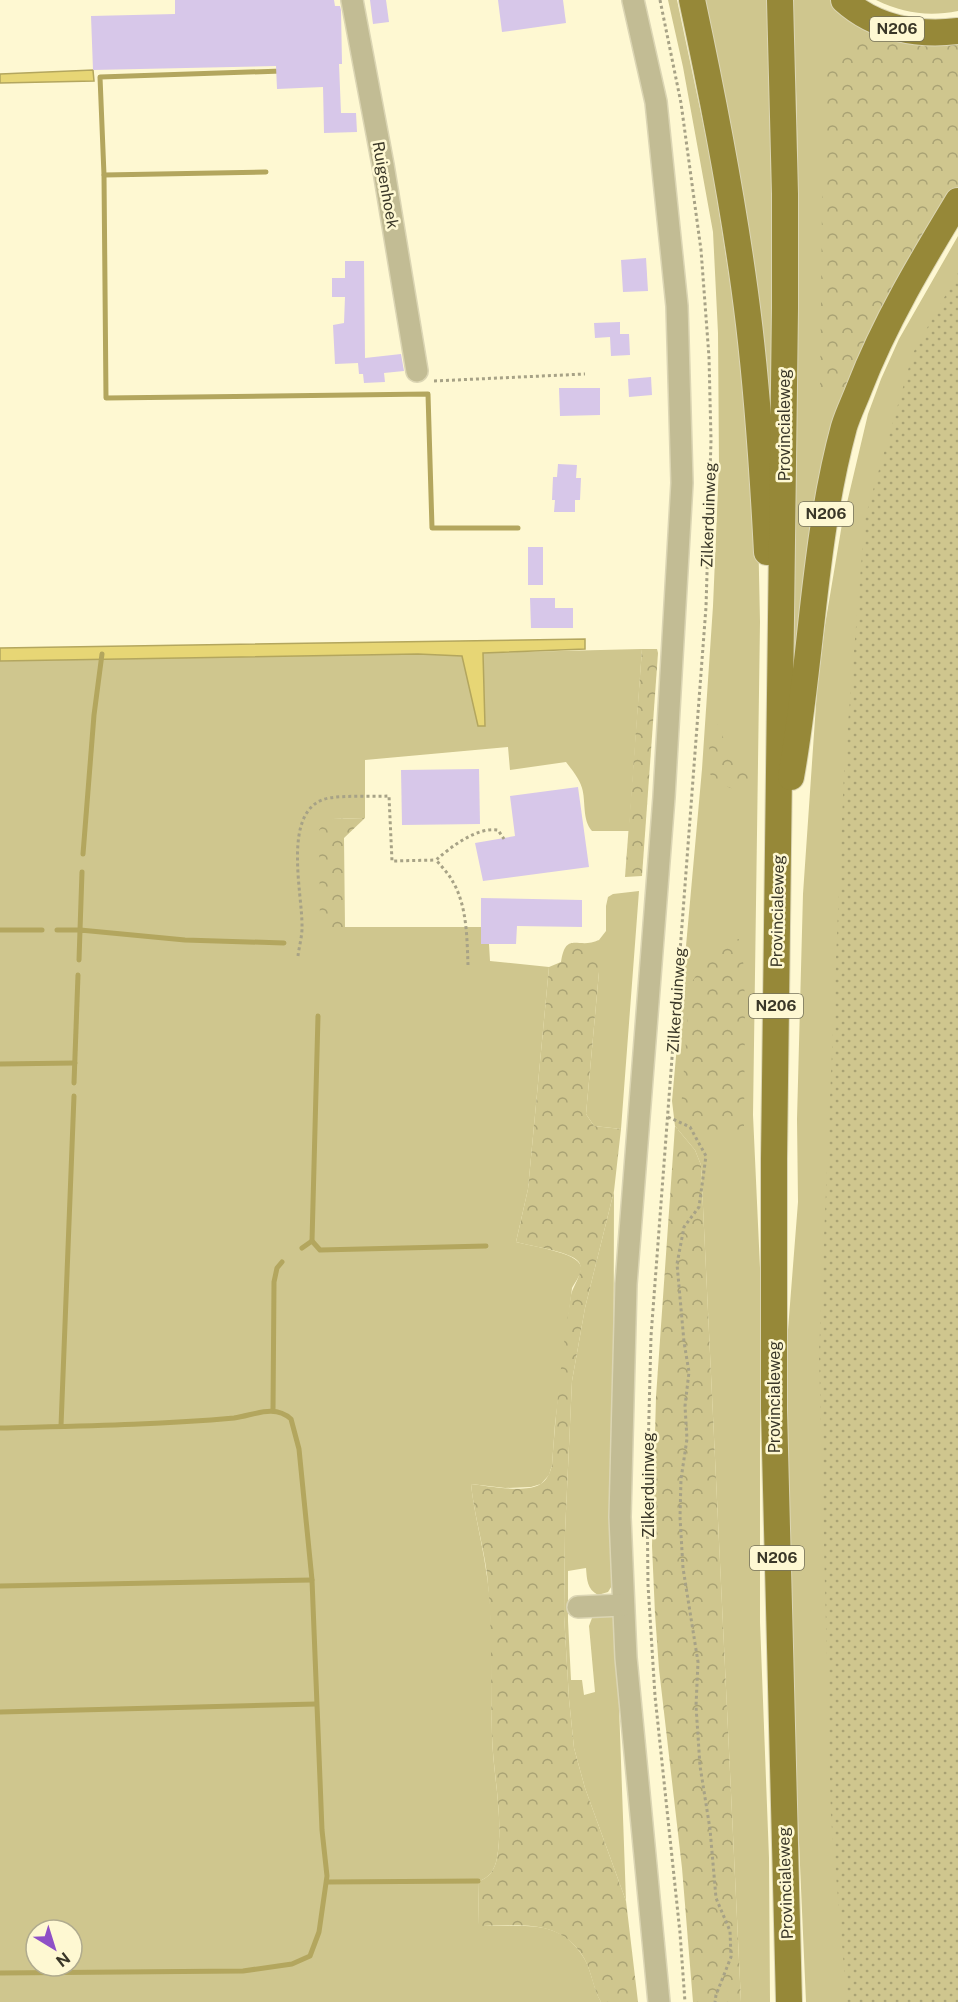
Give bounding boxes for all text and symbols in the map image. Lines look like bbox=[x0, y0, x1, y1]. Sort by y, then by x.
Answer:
road number: N206 bbox=[870, 17, 924, 41]
street label: Ruigenhoek bbox=[368, 140, 403, 230]
street label: Provincialeweg bbox=[775, 369, 794, 481]
street label: Zilkerduinweg bbox=[697, 462, 720, 568]
road number: N206 bbox=[799, 502, 853, 526]
street label: Provincialeweg bbox=[767, 854, 788, 967]
street label: Zilkerduinweg bbox=[663, 947, 690, 1053]
road number: N206 bbox=[749, 994, 803, 1018]
street label: Provincialeweg bbox=[765, 1341, 784, 1453]
street label: Zilkerduinweg bbox=[639, 1432, 658, 1538]
road number: N206 bbox=[750, 1546, 804, 1570]
street label: Provincialeweg bbox=[774, 1826, 797, 1940]
north arrow bbox=[24, 1918, 84, 1978]
text: N bbox=[52, 1948, 74, 1971]

